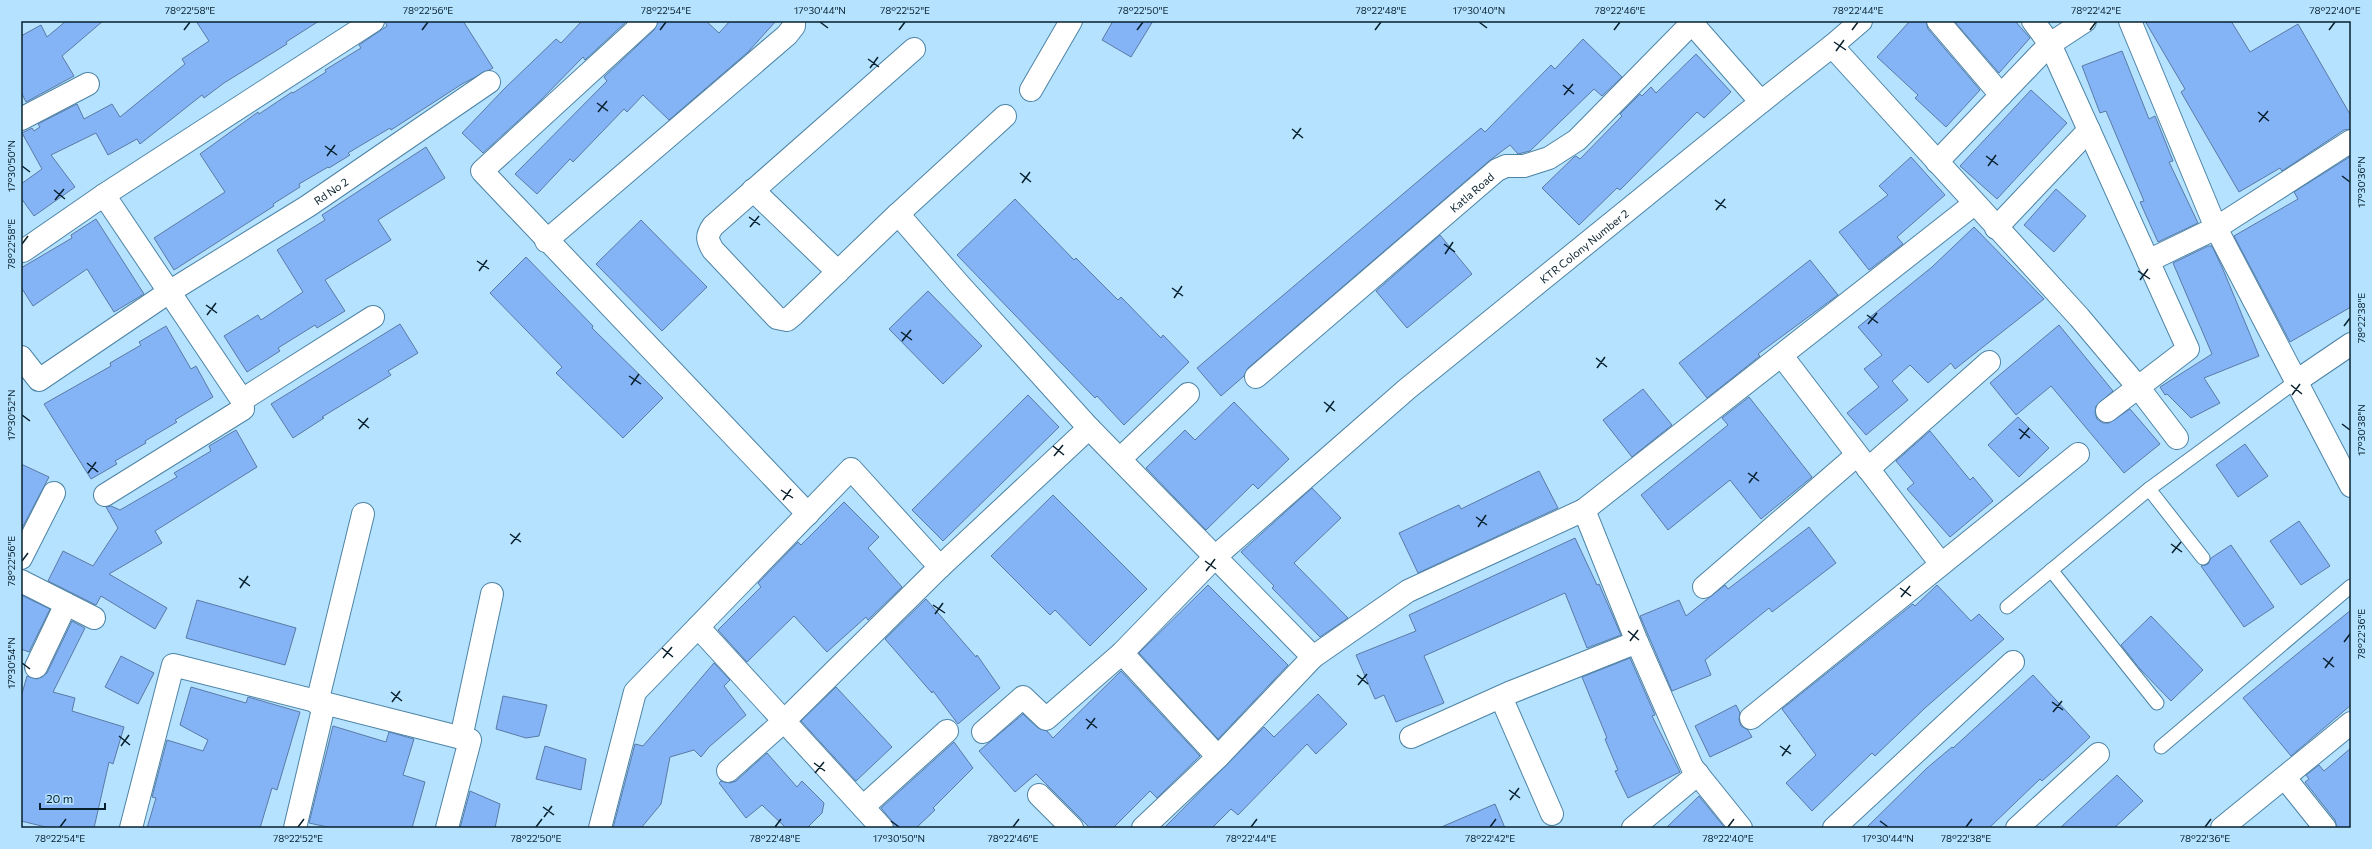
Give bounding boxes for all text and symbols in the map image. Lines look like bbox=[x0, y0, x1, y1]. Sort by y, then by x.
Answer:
text: 78°22'58"E bbox=[165, 4, 215, 16]
text: 78°22'56"E bbox=[403, 4, 453, 16]
text: 78°22'54"E bbox=[641, 4, 691, 16]
text: 17°30'44"N bbox=[794, 4, 846, 16]
text: 78°22'52"E bbox=[880, 4, 930, 16]
text: 78°22'50"E bbox=[1117, 4, 1169, 16]
text: 78°22'48"E bbox=[1356, 4, 1406, 16]
text: 17°30'40"N bbox=[1453, 4, 1505, 16]
text: 78°22'46"E bbox=[1595, 4, 1645, 16]
text: 78°22'44"E bbox=[1833, 4, 1883, 16]
text: 78°22'42"E bbox=[2071, 4, 2121, 16]
text: 78°22'40"E bbox=[2309, 4, 2361, 16]
text: 17°30'50"N bbox=[5, 140, 17, 192]
text: 17°30'36"N bbox=[2355, 156, 2367, 208]
street label: Katla Road bbox=[1447, 169, 1496, 214]
street label: Rd No 2 bbox=[311, 174, 350, 207]
street label: KTR Colony Number 2 bbox=[1537, 206, 1631, 286]
text: 78°22'58"E bbox=[5, 219, 17, 269]
text: 78°22'38"E bbox=[2355, 293, 2367, 343]
text: 17°30'52"N bbox=[5, 389, 17, 441]
text: 17°30'38"N bbox=[2355, 404, 2367, 456]
text: 78°22'56"E bbox=[5, 536, 17, 586]
text: 78°22'36"E bbox=[2355, 609, 2367, 659]
text: 17°30'54"N bbox=[5, 637, 17, 689]
scale bar bbox=[40, 785, 105, 811]
text: 20 m bbox=[46, 791, 73, 805]
text: 78°22'54"E bbox=[35, 832, 85, 844]
text: 78°22'52"E bbox=[273, 832, 323, 844]
text: 78°22'50"E bbox=[510, 832, 562, 844]
text: 78°22'48"E bbox=[750, 832, 800, 844]
text: 17°30'50"N bbox=[873, 832, 925, 844]
text: 78°22'46"E bbox=[988, 832, 1038, 844]
text: 78°22'44"E bbox=[1226, 832, 1276, 844]
text: 78°22'42"E bbox=[1465, 832, 1515, 844]
text: 78°22'40"E bbox=[1702, 832, 1754, 844]
text: 17°30'44"N bbox=[1862, 832, 1914, 844]
text: 78°22'38"E bbox=[1941, 832, 1991, 844]
text: 78°22'36"E bbox=[2180, 832, 2230, 844]

